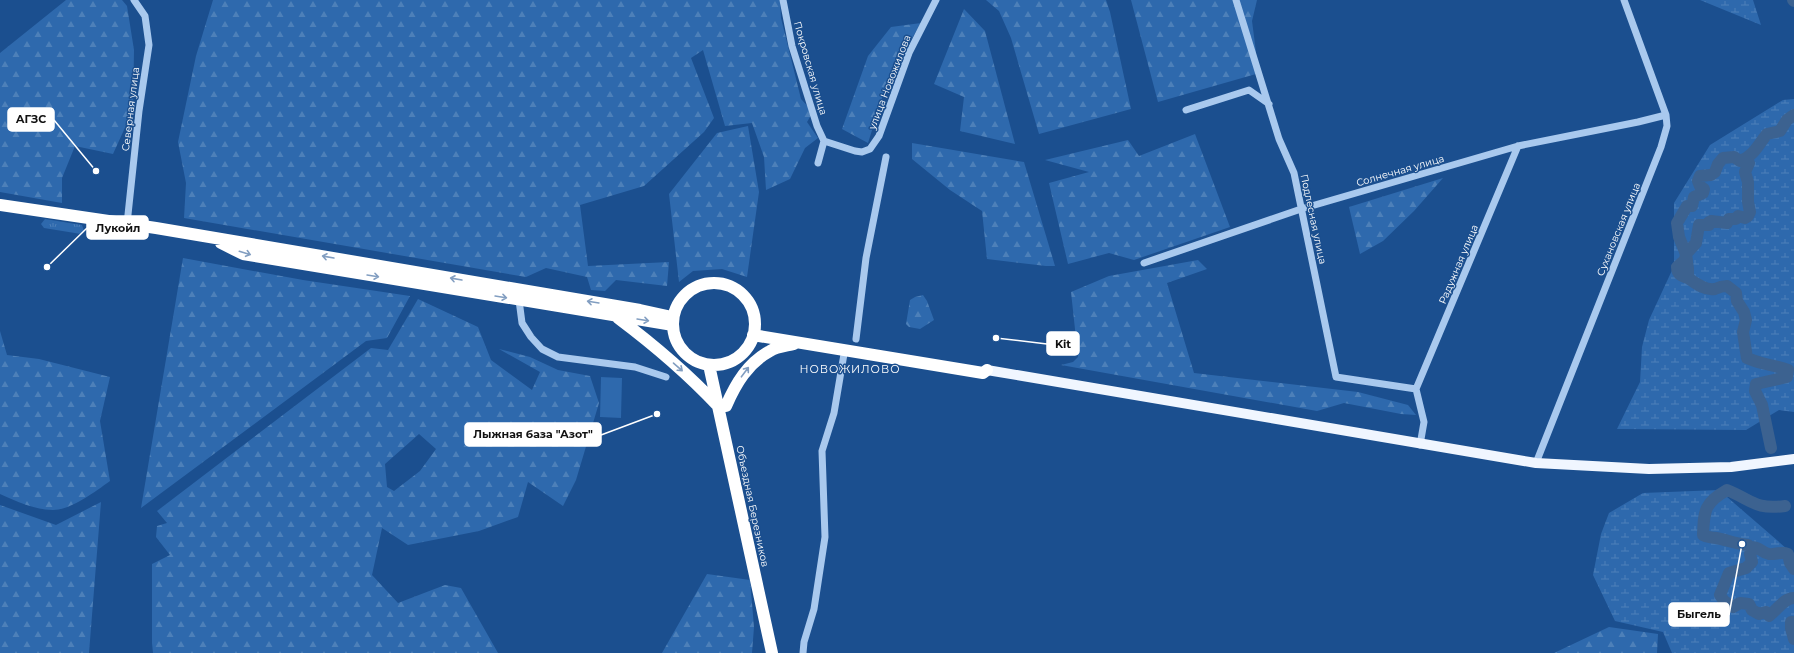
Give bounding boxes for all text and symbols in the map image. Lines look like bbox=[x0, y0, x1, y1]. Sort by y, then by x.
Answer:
street label: Покровская улица bbox=[791, 20, 830, 116]
street label: улица Новожилова bbox=[865, 33, 914, 132]
street label: Северная улица bbox=[119, 66, 142, 152]
callout: АГЗС bbox=[8, 108, 54, 131]
text: АГЗС bbox=[16, 112, 46, 126]
street label: Солнечная улица bbox=[1355, 152, 1446, 189]
street label: Подлесная улица bbox=[1298, 173, 1329, 265]
street label: Сухановская улица bbox=[1594, 180, 1643, 278]
callout: Лукойл bbox=[87, 216, 148, 239]
text: Лукойл bbox=[96, 221, 140, 235]
street label: Радужная улица bbox=[1436, 222, 1481, 306]
one-way arrow bbox=[238, 250, 251, 257]
one-way arrow bbox=[322, 253, 335, 261]
one-way arrow bbox=[366, 272, 379, 280]
one-way arrow bbox=[450, 275, 463, 283]
one-way arrow bbox=[494, 293, 507, 301]
one-way arrow bbox=[587, 298, 600, 306]
one-way arrow bbox=[636, 316, 649, 324]
callout: Kit bbox=[1047, 332, 1079, 355]
text: Kit bbox=[1055, 337, 1071, 351]
one-way arrow bbox=[673, 362, 684, 371]
district label: НОВОЖИЛОВО bbox=[799, 362, 901, 376]
one-way arrow bbox=[741, 367, 749, 378]
callout: Лыжная база "Азот" bbox=[465, 423, 601, 446]
text: Лыжная база "Азот" bbox=[473, 427, 593, 441]
street label: Объездная Березников bbox=[733, 444, 772, 568]
callout: Быгель bbox=[1669, 603, 1729, 626]
text: Быгель bbox=[1677, 607, 1721, 621]

